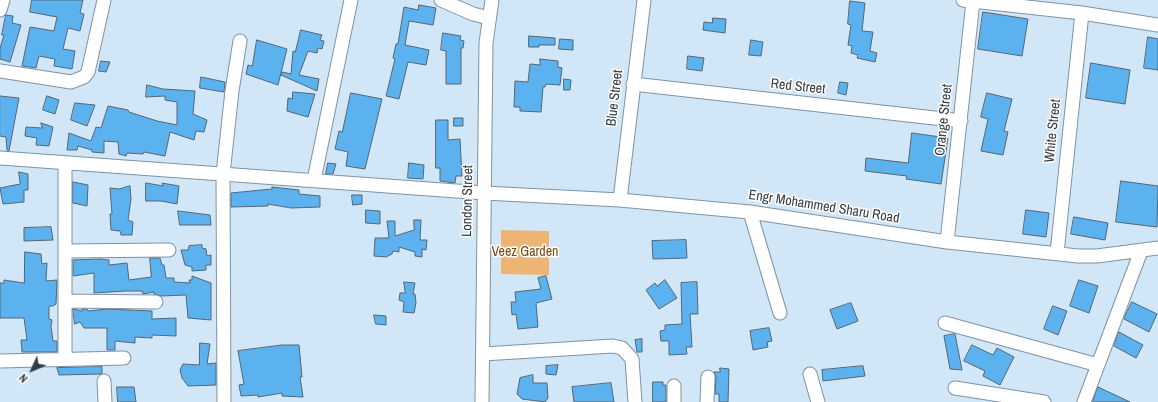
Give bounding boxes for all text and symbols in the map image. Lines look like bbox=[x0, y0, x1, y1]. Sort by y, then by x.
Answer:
street label: Blue Street bbox=[603, 69, 627, 127]
street label: Red Street bbox=[770, 76, 826, 98]
street label: Orange Street bbox=[932, 83, 956, 157]
street label: White Street bbox=[1041, 98, 1065, 164]
street label: London Street bbox=[459, 165, 477, 237]
street label: Engr Mohammed Sharu Road bbox=[747, 187, 901, 227]
park label: Veez Garden bbox=[491, 244, 559, 260]
north arrow bbox=[12, 350, 52, 390]
text: N bbox=[16, 371, 31, 386]

